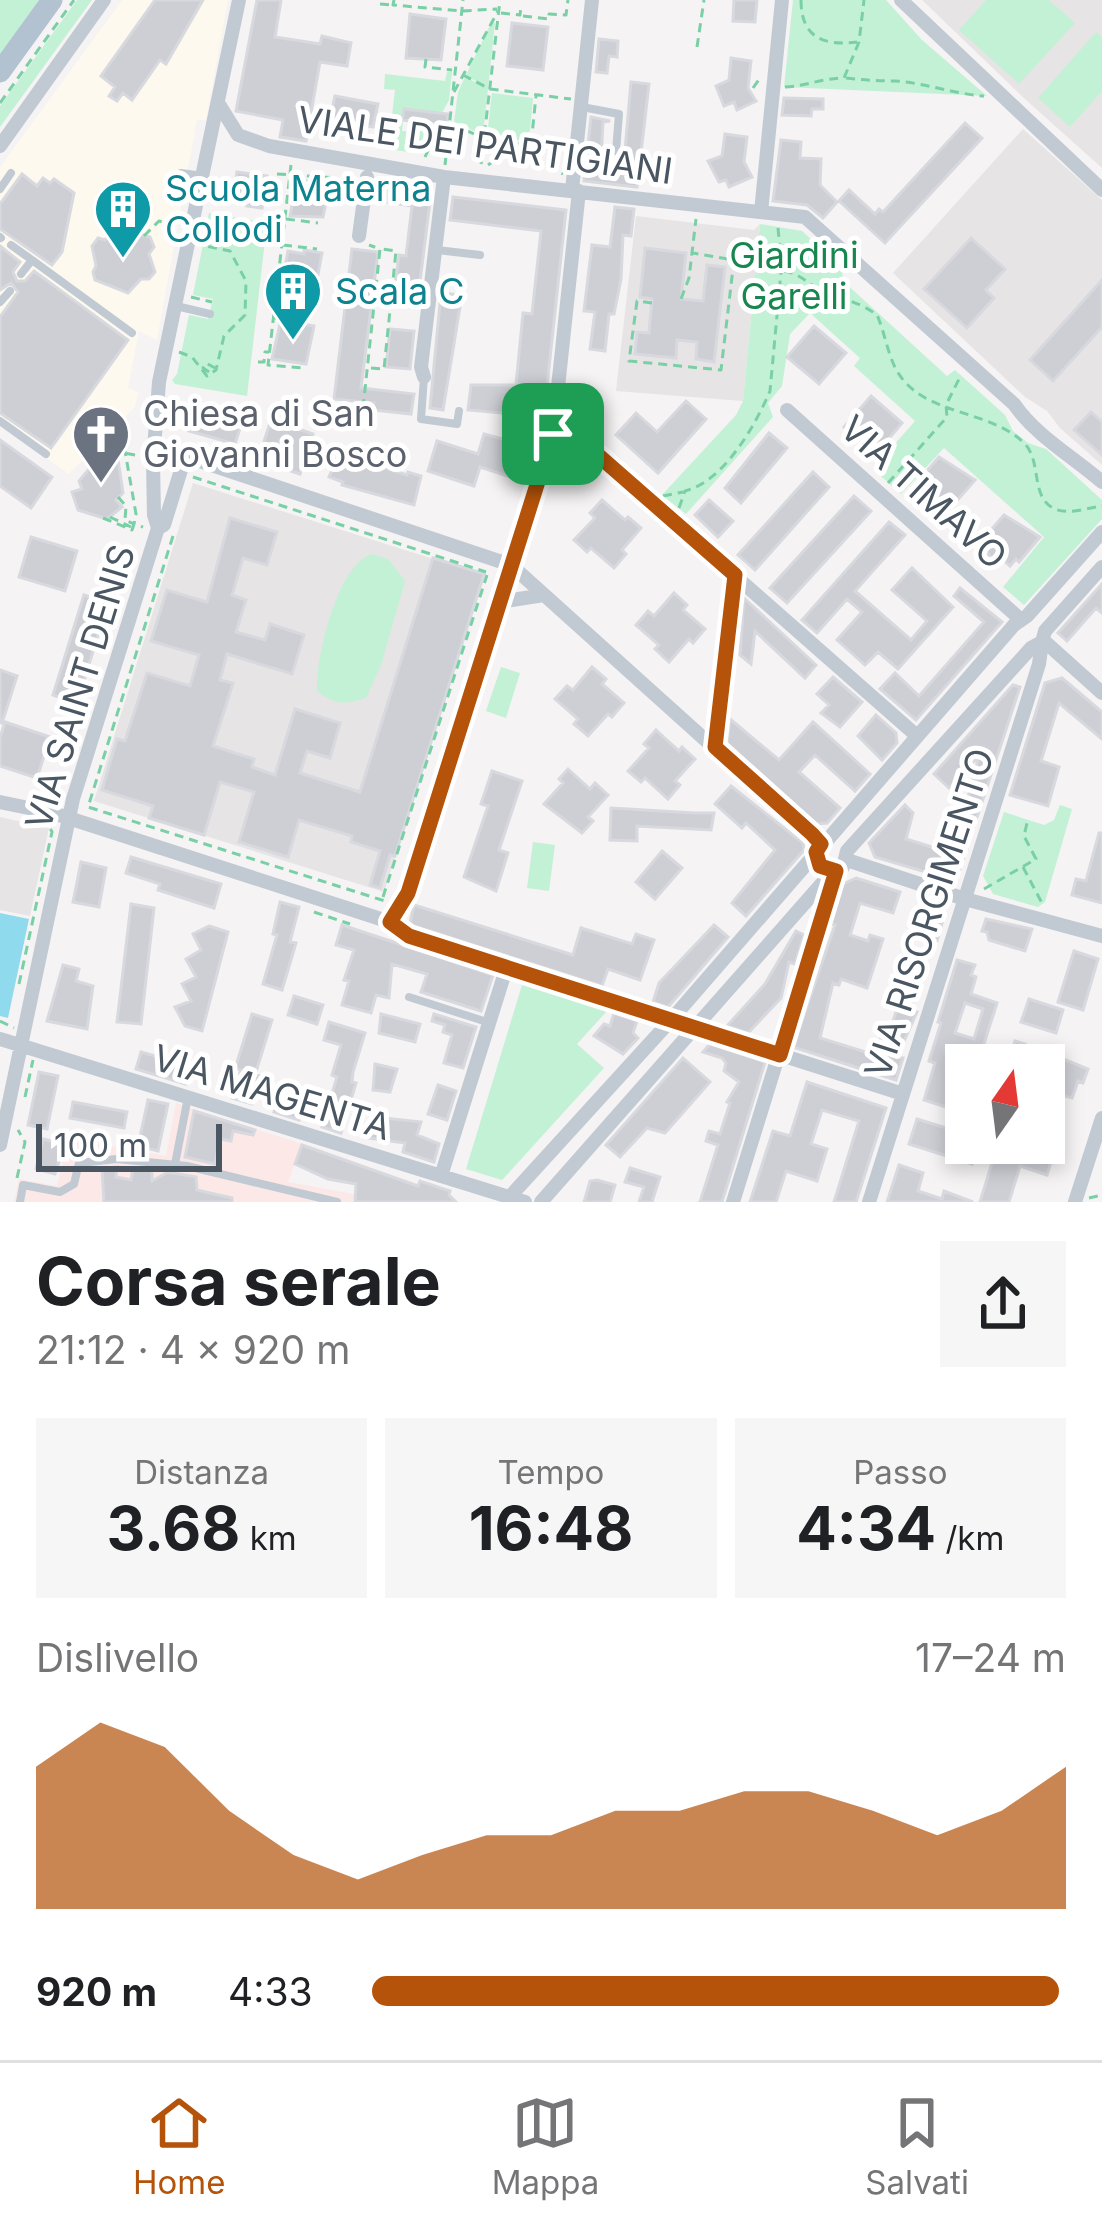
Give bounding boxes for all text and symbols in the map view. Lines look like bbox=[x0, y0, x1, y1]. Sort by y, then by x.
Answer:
street label: VIALE DEI PARTIGIANI bbox=[295, 97, 675, 193]
place label: Scuola Materna Collodi bbox=[165, 166, 431, 251]
building icon: Scuola Materna Collodi bbox=[92, 178, 154, 260]
park label: Giardini Garelli bbox=[729, 233, 859, 318]
building icon: Scala C bbox=[262, 260, 324, 342]
place label: Scala C bbox=[335, 269, 465, 313]
pin bbox=[502, 383, 604, 485]
place label: Chiesa di San Giovanni Bosco bbox=[143, 391, 407, 476]
icon: arrive bbox=[520, 401, 586, 467]
church icon: Chiesa di San Giovanni Bosco bbox=[70, 403, 132, 485]
street label: VIA TIMAVO bbox=[832, 406, 1016, 578]
street label: VIA SAINT DENIS bbox=[16, 539, 144, 835]
street label: VIA RISORGIMENTO bbox=[855, 743, 1003, 1083]
street label: VIA MAGENTA bbox=[148, 1035, 396, 1149]
north arrow bbox=[945, 1044, 1065, 1164]
map controls bbox=[945, 1044, 1065, 1164]
scale bar bbox=[36, 1118, 222, 1171]
text: 100 m bbox=[54, 1125, 147, 1165]
text: Corsa serale bbox=[36, 1241, 441, 1321]
button: share bbox=[940, 1241, 1066, 1367]
text: 21:12 · 4 × 920 m bbox=[36, 1326, 350, 1373]
text: Distanza bbox=[134, 1452, 269, 1492]
text: Tempo bbox=[498, 1452, 604, 1492]
text: Passo bbox=[853, 1452, 947, 1492]
text: 3.68 bbox=[107, 1492, 240, 1564]
text: 16:48 bbox=[469, 1492, 633, 1564]
text: 4:34 bbox=[796, 1492, 936, 1564]
text: km bbox=[240, 1518, 297, 1558]
text: /km bbox=[936, 1518, 1004, 1558]
text: Dislivello bbox=[36, 1634, 199, 1681]
text: 17–24 m bbox=[915, 1634, 1066, 1681]
text: 920 m bbox=[36, 1968, 157, 2015]
text: 4:33 bbox=[228, 1968, 313, 2015]
tab: Home bbox=[133, 2090, 226, 2202]
tab: Mappa bbox=[492, 2090, 599, 2202]
tab: Salvati bbox=[865, 2090, 969, 2202]

